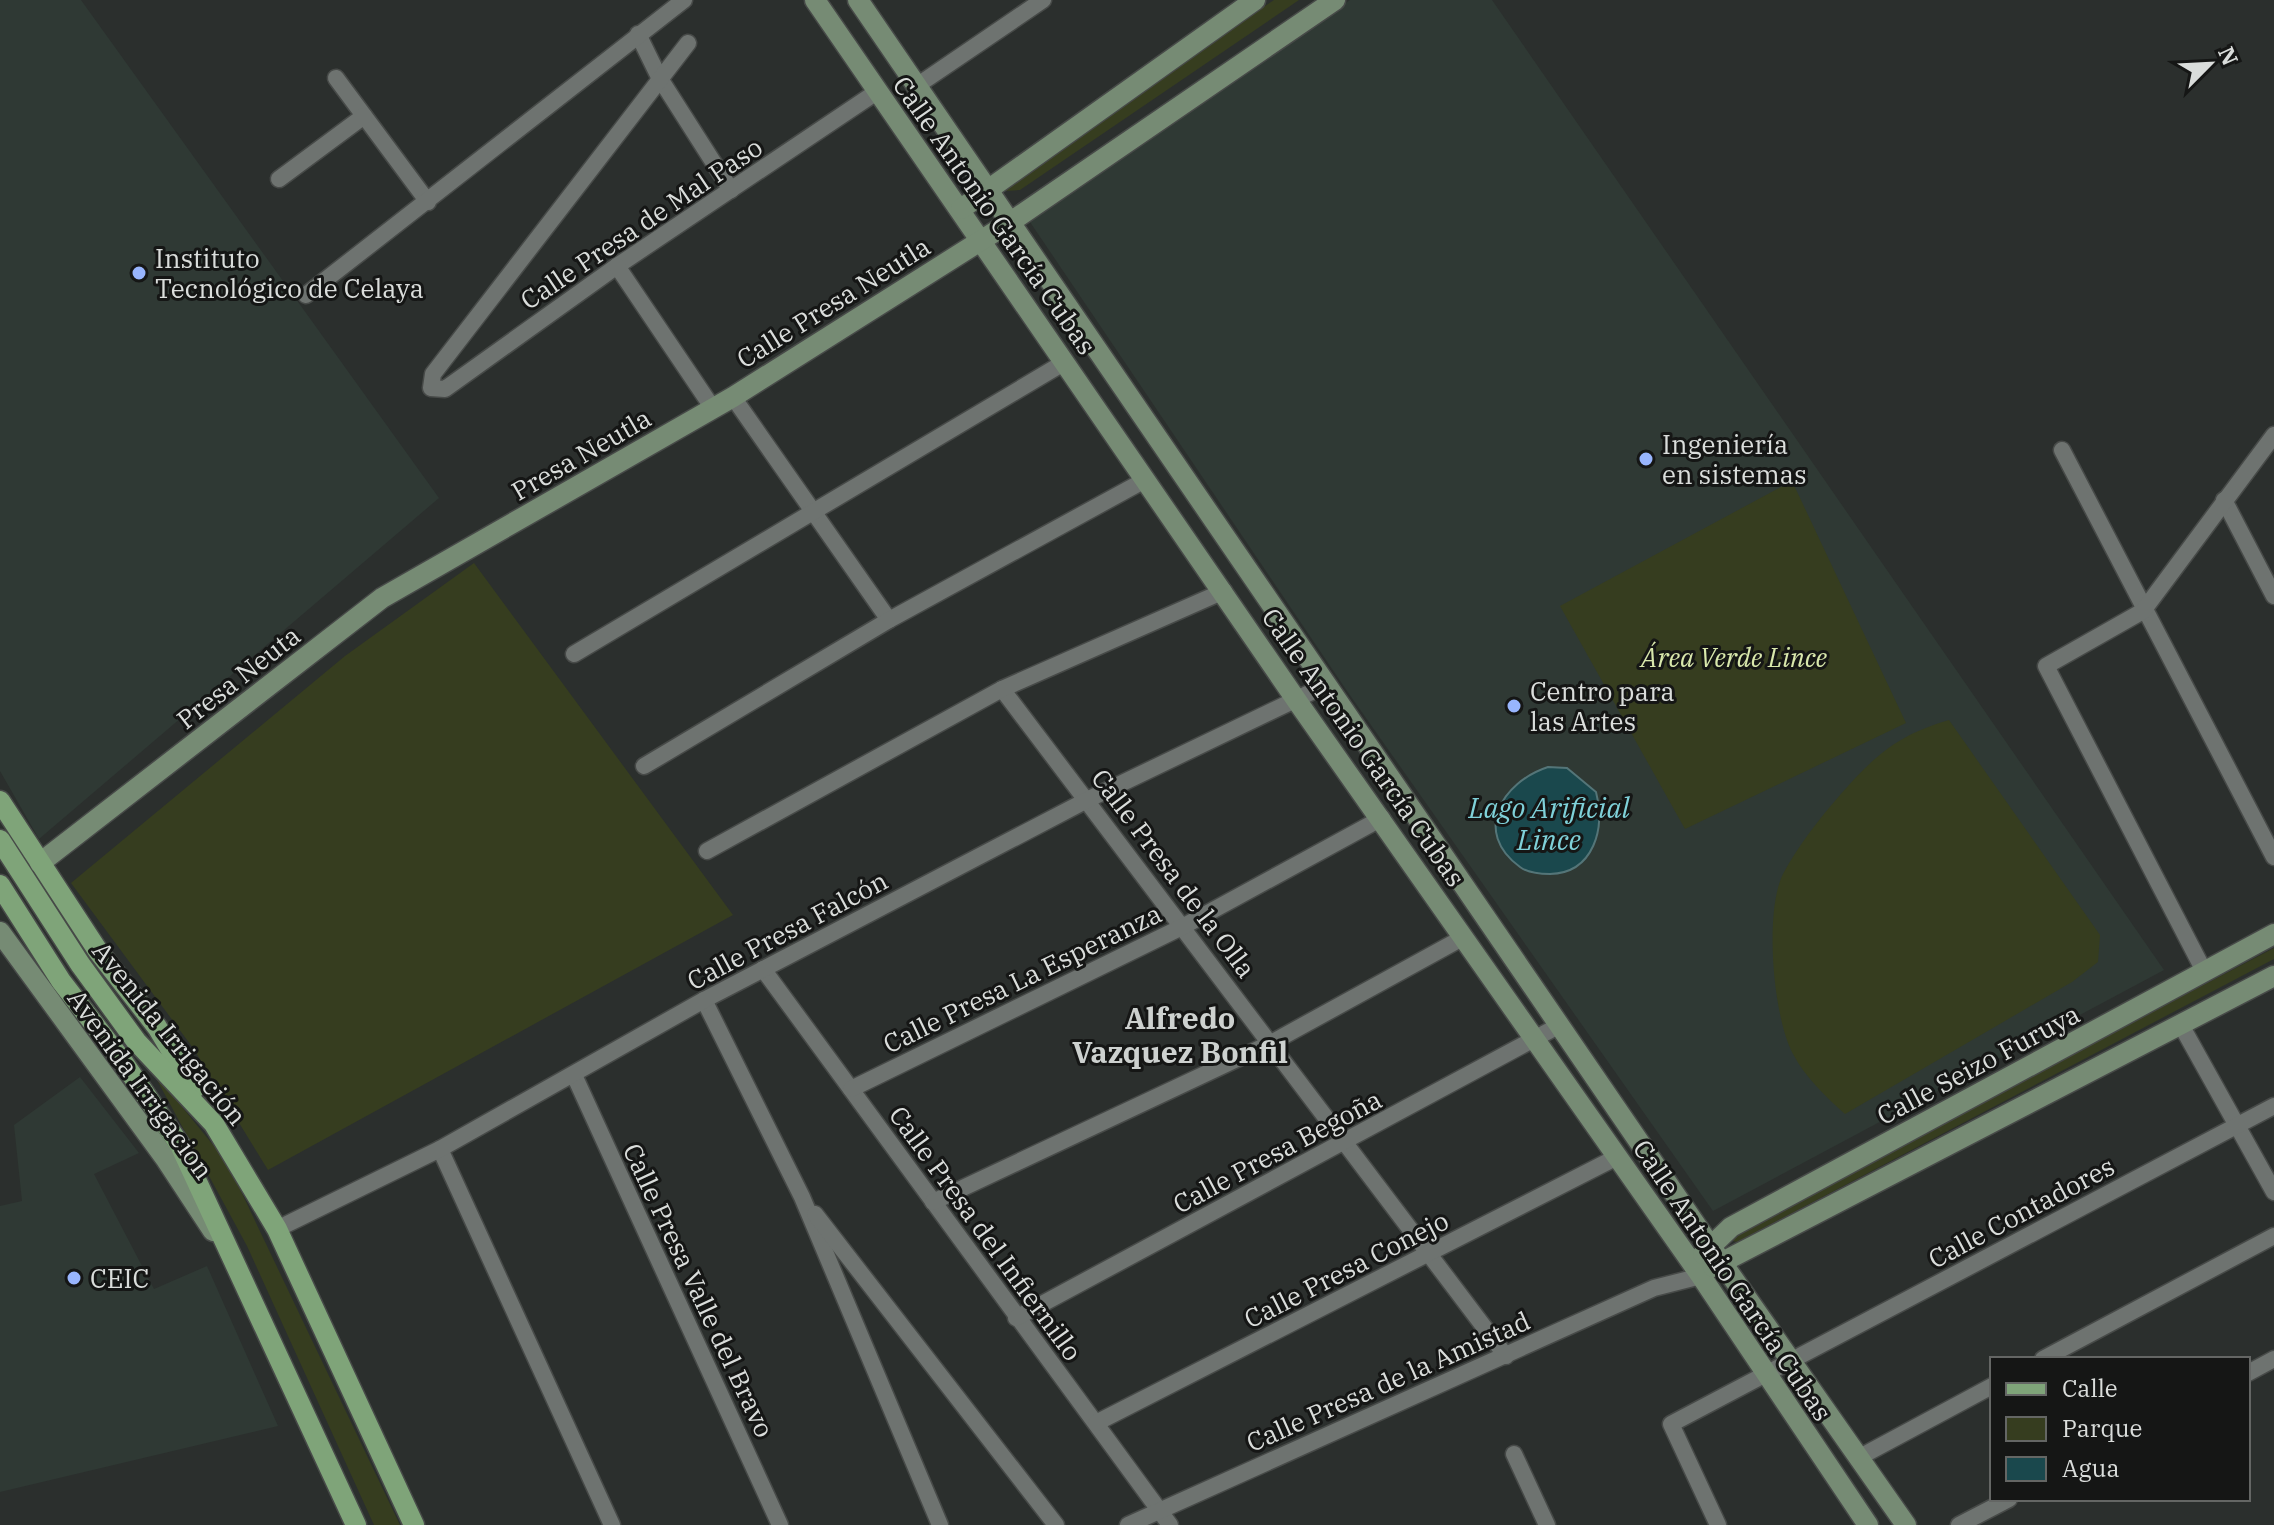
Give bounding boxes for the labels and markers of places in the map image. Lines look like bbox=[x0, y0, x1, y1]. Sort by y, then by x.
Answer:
place label: Instituto Tecnológico de Celaya bbox=[155, 241, 424, 305]
marker: Instituto Tecnológico de Celaya bbox=[130, 264, 148, 282]
place label: Ingeniería en sistemas bbox=[1662, 427, 1807, 491]
marker: Ingeniería en sistemas bbox=[1637, 450, 1655, 468]
place label: Centro para las Artes bbox=[1530, 674, 1675, 738]
marker: Centro para las Artes bbox=[1505, 697, 1523, 715]
place label: CEIC bbox=[90, 1261, 149, 1295]
marker: CEIC bbox=[65, 1269, 83, 1287]

